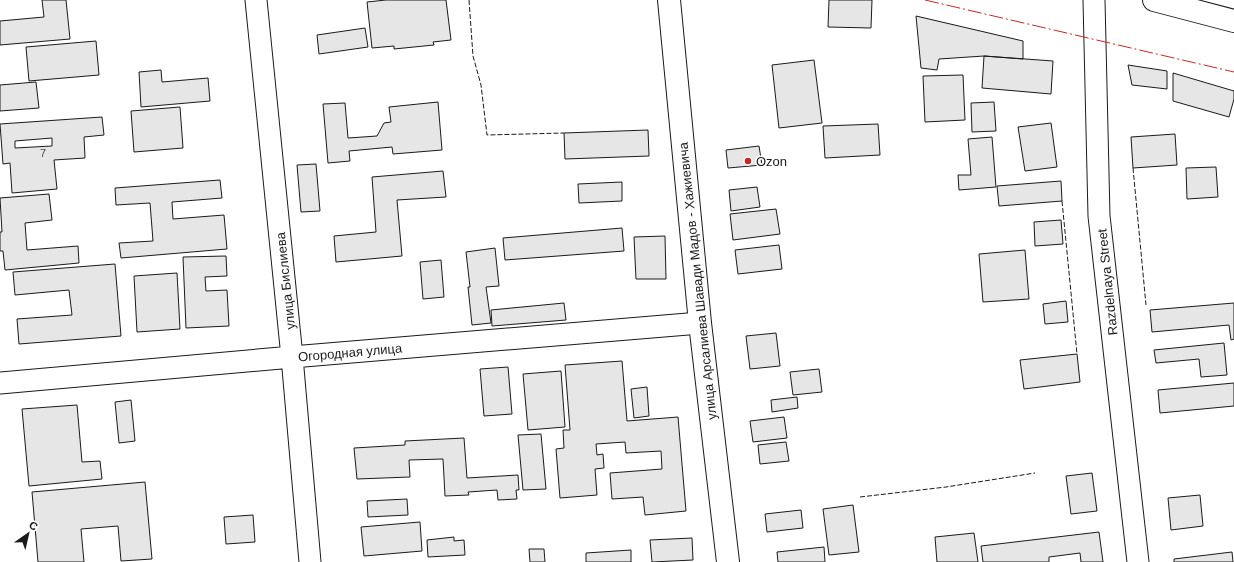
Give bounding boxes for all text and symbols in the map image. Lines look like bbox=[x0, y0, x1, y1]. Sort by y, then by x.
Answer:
street label: улица Арсалиева Шавади Мадов - Хажиевича bbox=[675, 141, 720, 420]
house number: 7 bbox=[40, 147, 46, 159]
place label: Ozon bbox=[756, 154, 787, 169]
marker: Ozon bbox=[743, 156, 753, 166]
street label: Razdelnaya Street bbox=[1094, 228, 1121, 336]
street label: улица Бислиева bbox=[273, 231, 298, 330]
street label: Огородная улица bbox=[297, 340, 403, 365]
north arrow bbox=[8, 514, 48, 554]
text: С bbox=[27, 519, 40, 533]

